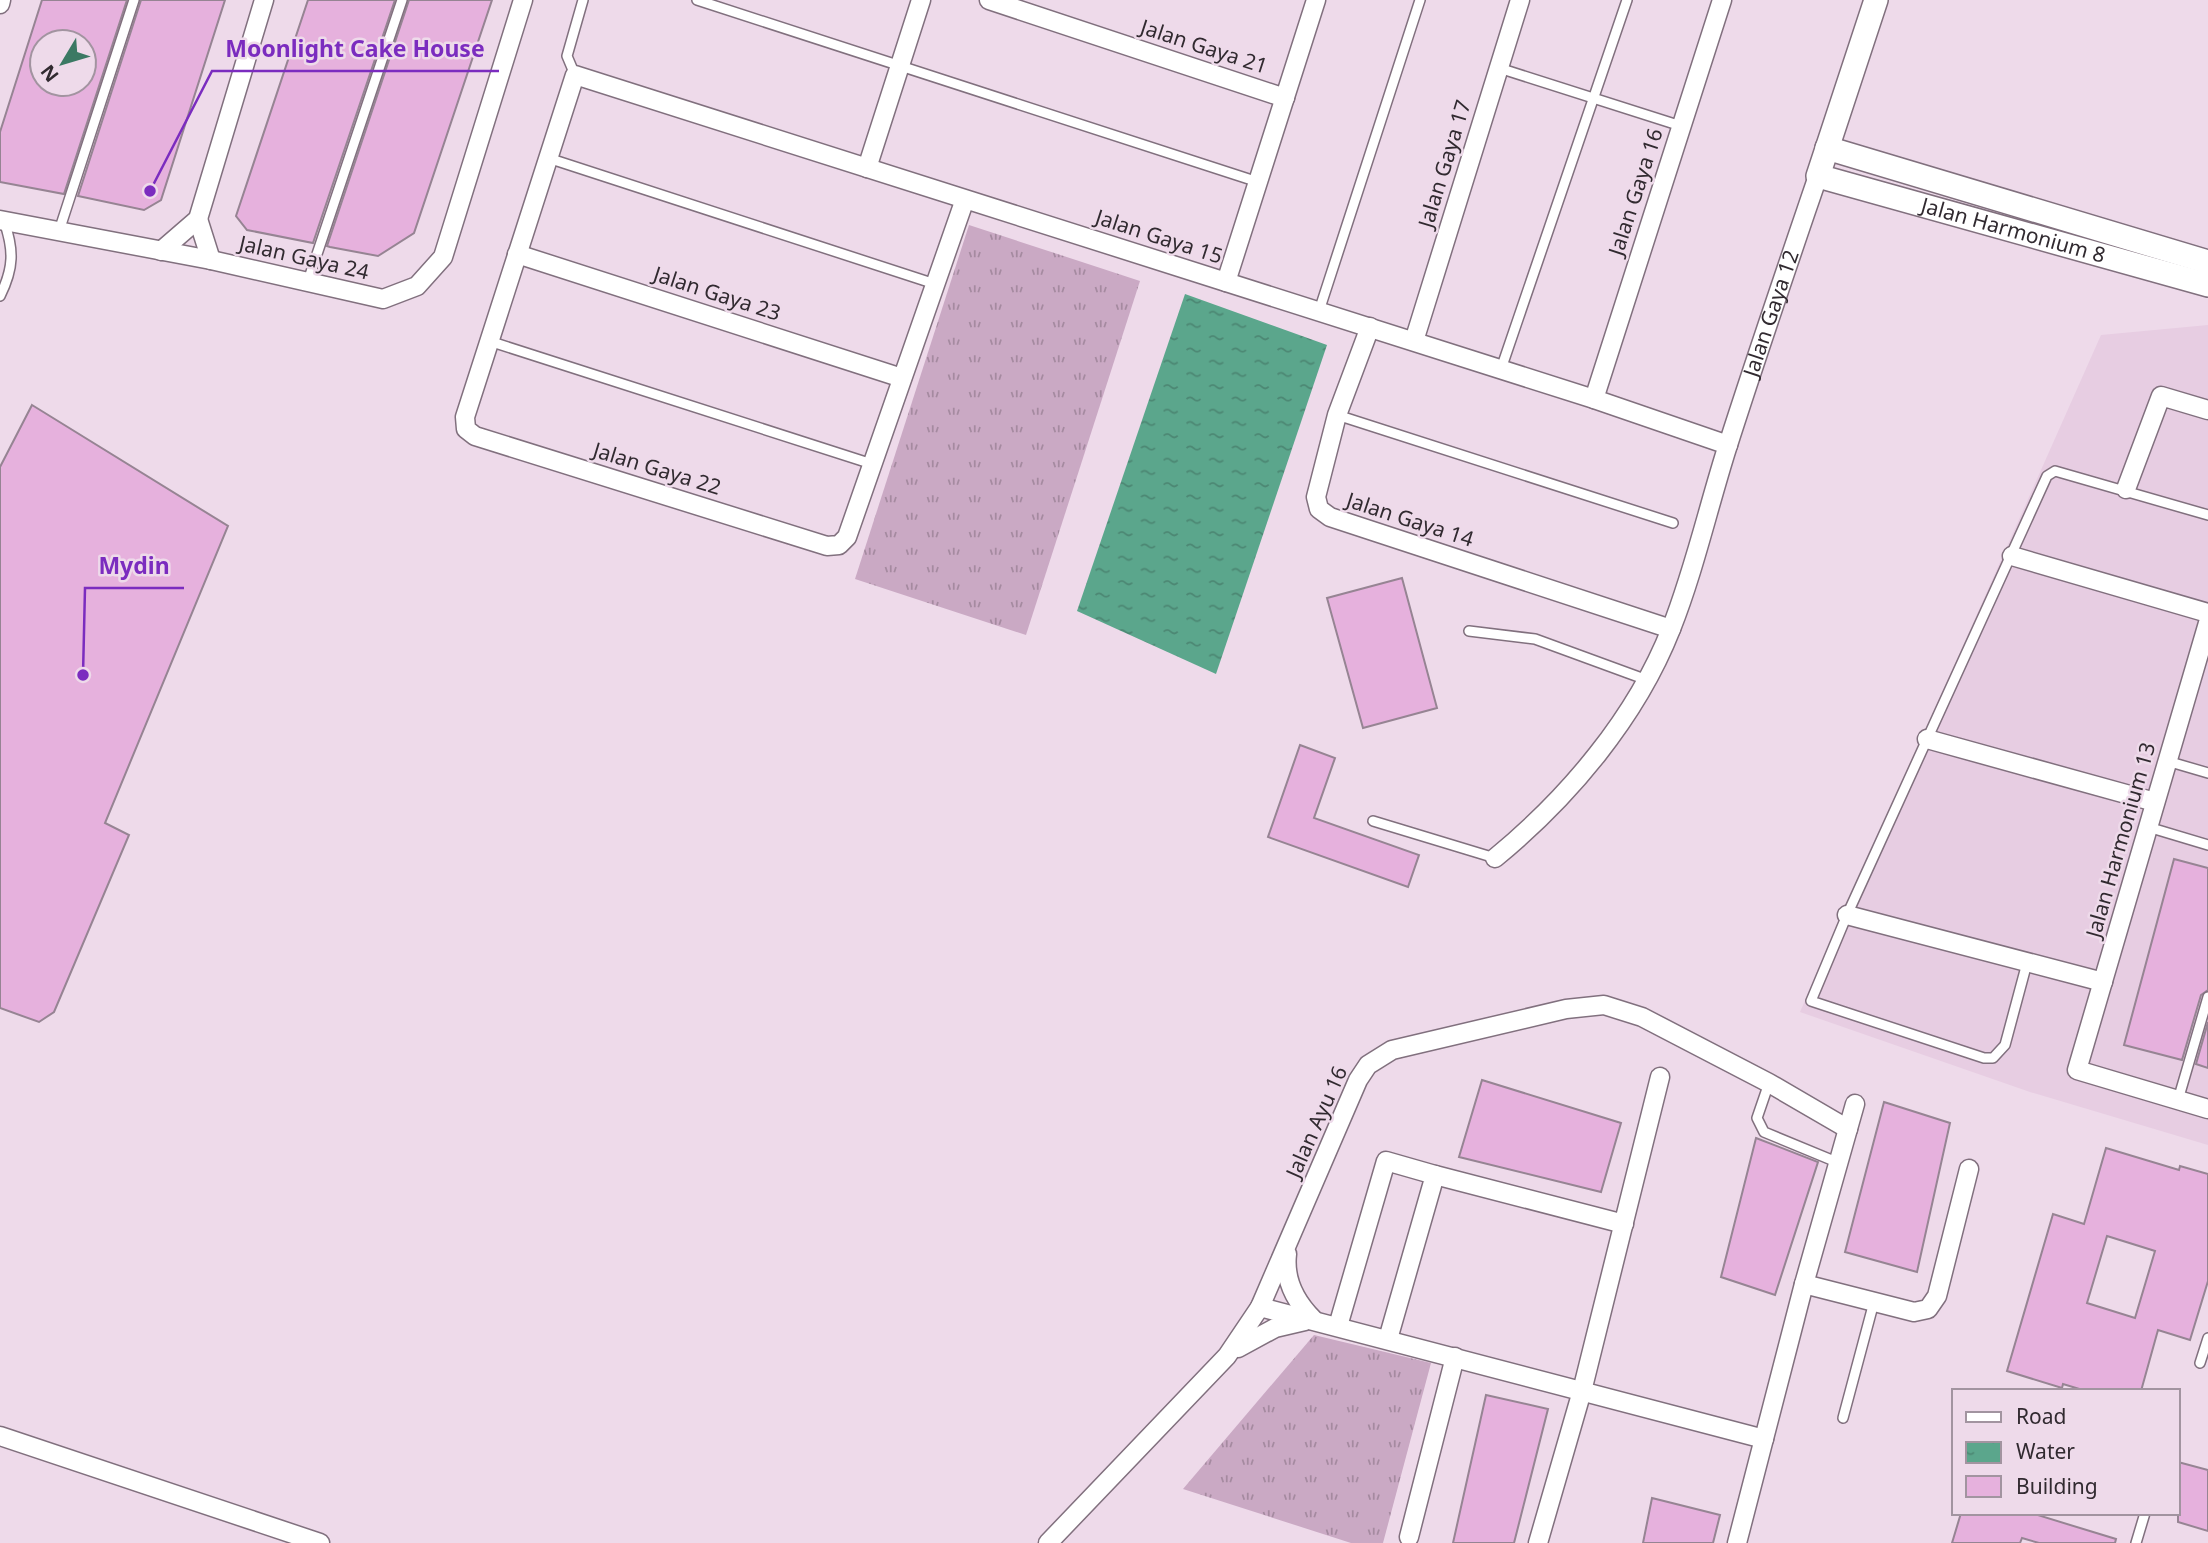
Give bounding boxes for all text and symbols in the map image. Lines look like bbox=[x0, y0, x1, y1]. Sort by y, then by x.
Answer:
street label: Jalan Gaya 21 bbox=[1135, 12, 1272, 80]
callout: Moonlight Cake House bbox=[212, 27, 499, 71]
north arrow bbox=[28, 28, 98, 98]
text: Moonlight Cake House bbox=[225, 32, 485, 64]
text: N bbox=[35, 59, 65, 88]
street label: Jalan Gaya 17 bbox=[1411, 96, 1477, 233]
street label: Jalan Gaya 16 bbox=[1601, 124, 1669, 261]
street label: Jalan Harmonium 8 bbox=[1916, 190, 2109, 269]
street label: Jalan Gaya 15 bbox=[1090, 202, 1227, 270]
street label: Jalan Gaya 24 bbox=[235, 228, 372, 286]
street label: Jalan Gaya 12 bbox=[1735, 246, 1805, 382]
street label: Jalan Gaya 23 bbox=[648, 259, 785, 327]
street label: Jalan Gaya 22 bbox=[588, 435, 725, 501]
street label: Jalan Gaya 14 bbox=[1341, 485, 1478, 553]
callout: Mydin bbox=[85, 544, 184, 588]
text: Mydin bbox=[98, 549, 170, 581]
street label: Jalan Harmonium 13 bbox=[2078, 739, 2161, 943]
street label: Jalan Ayu 16 bbox=[1278, 1061, 1353, 1184]
legend bbox=[1952, 1389, 2180, 1515]
text: Road bbox=[2016, 1402, 2066, 1430]
text: Water bbox=[2016, 1437, 2075, 1465]
text: Building bbox=[2016, 1472, 2098, 1500]

